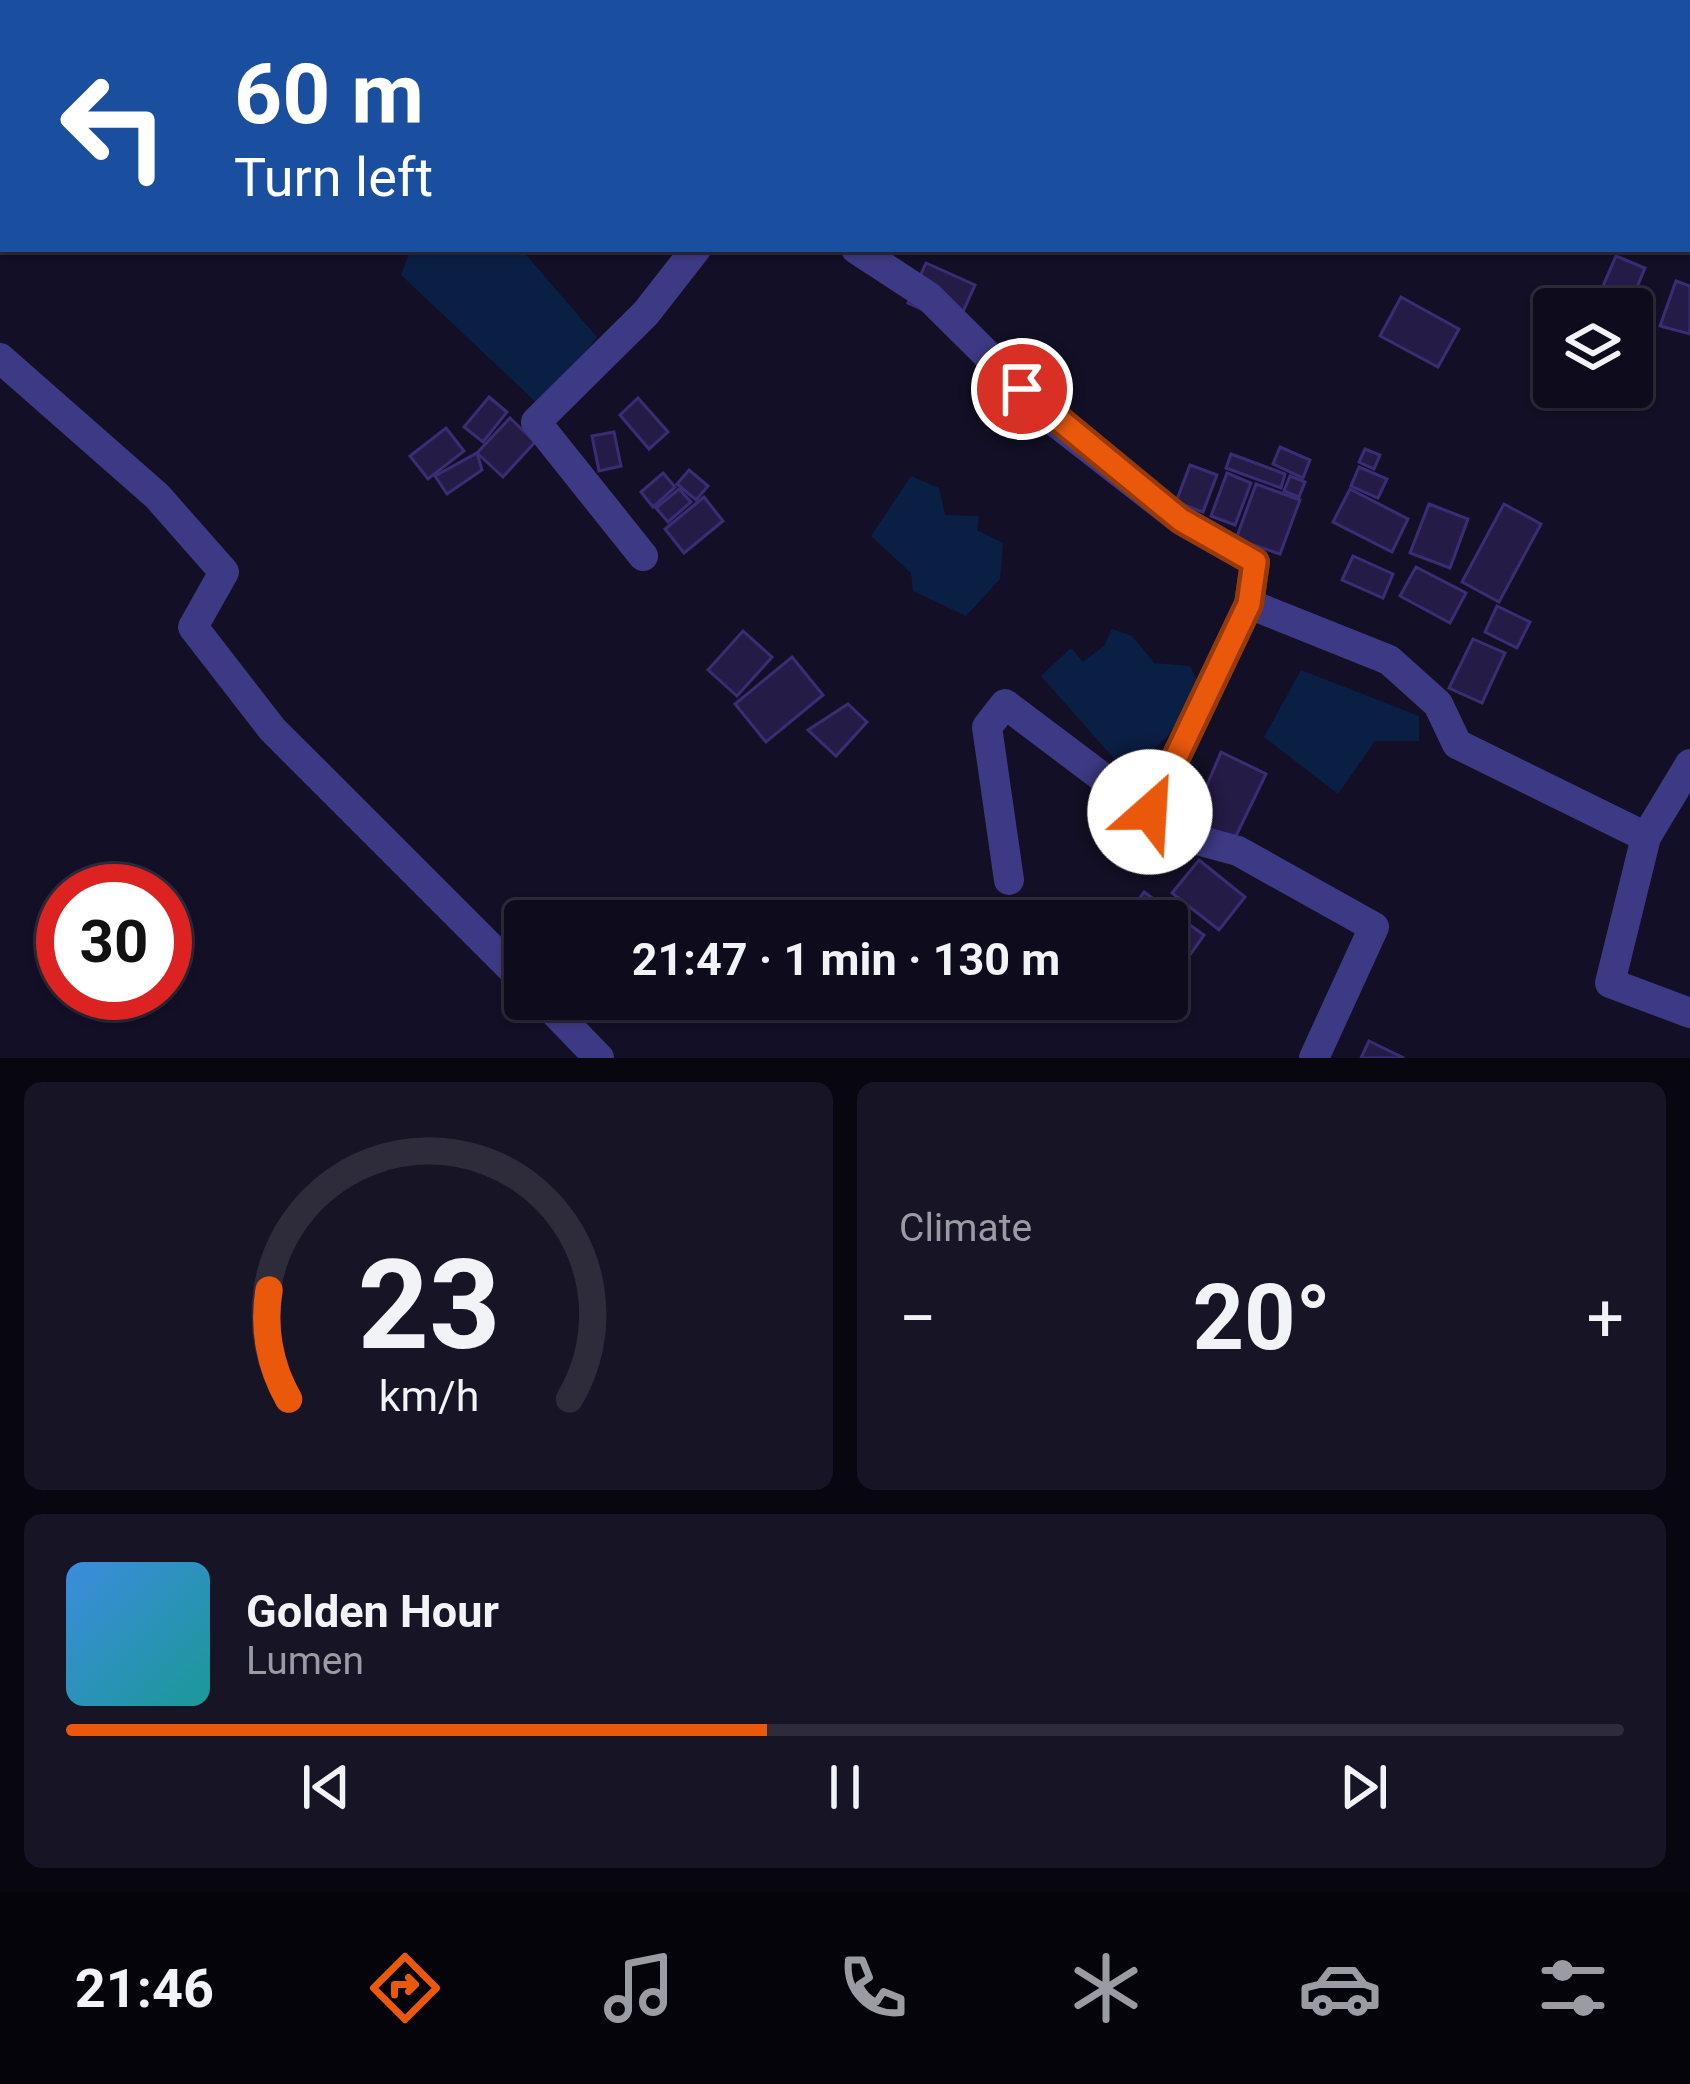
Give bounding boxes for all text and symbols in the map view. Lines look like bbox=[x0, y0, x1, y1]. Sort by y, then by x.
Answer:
text: 60 m bbox=[234, 45, 424, 144]
icon: left bbox=[36, 48, 192, 204]
text: Turn left bbox=[234, 146, 433, 209]
map controls bbox=[1533, 288, 1653, 408]
button: layers bbox=[1533, 288, 1653, 408]
pin bbox=[971, 338, 1073, 440]
icon: arrive bbox=[989, 356, 1055, 422]
position arrow bbox=[1087, 749, 1213, 875]
speed limit sign: 30 bbox=[36, 864, 192, 1020]
text: 21:47 · 1 min · 130 m bbox=[632, 933, 1060, 986]
text: Climate bbox=[899, 1205, 1032, 1251]
text: 23 bbox=[357, 1232, 500, 1378]
text: 20° bbox=[1192, 1266, 1331, 1371]
text: − bbox=[899, 1280, 937, 1357]
text: + bbox=[1587, 1280, 1624, 1357]
text: km/h bbox=[378, 1371, 479, 1421]
text: Golden Hour bbox=[246, 1585, 499, 1638]
text: Lumen bbox=[246, 1638, 364, 1684]
icon: previous bbox=[293, 1754, 359, 1820]
icon: pause bbox=[812, 1754, 878, 1820]
icon: next bbox=[1331, 1754, 1397, 1820]
icon: directions bbox=[363, 1946, 447, 2030]
icon: music bbox=[597, 1946, 681, 2030]
icon: phone bbox=[831, 1946, 915, 2030]
icon: climate bbox=[1064, 1946, 1148, 2030]
icon: car bbox=[1298, 1946, 1382, 2030]
icon: filters bbox=[1531, 1946, 1615, 2030]
text: 21:46 bbox=[75, 1957, 214, 2020]

